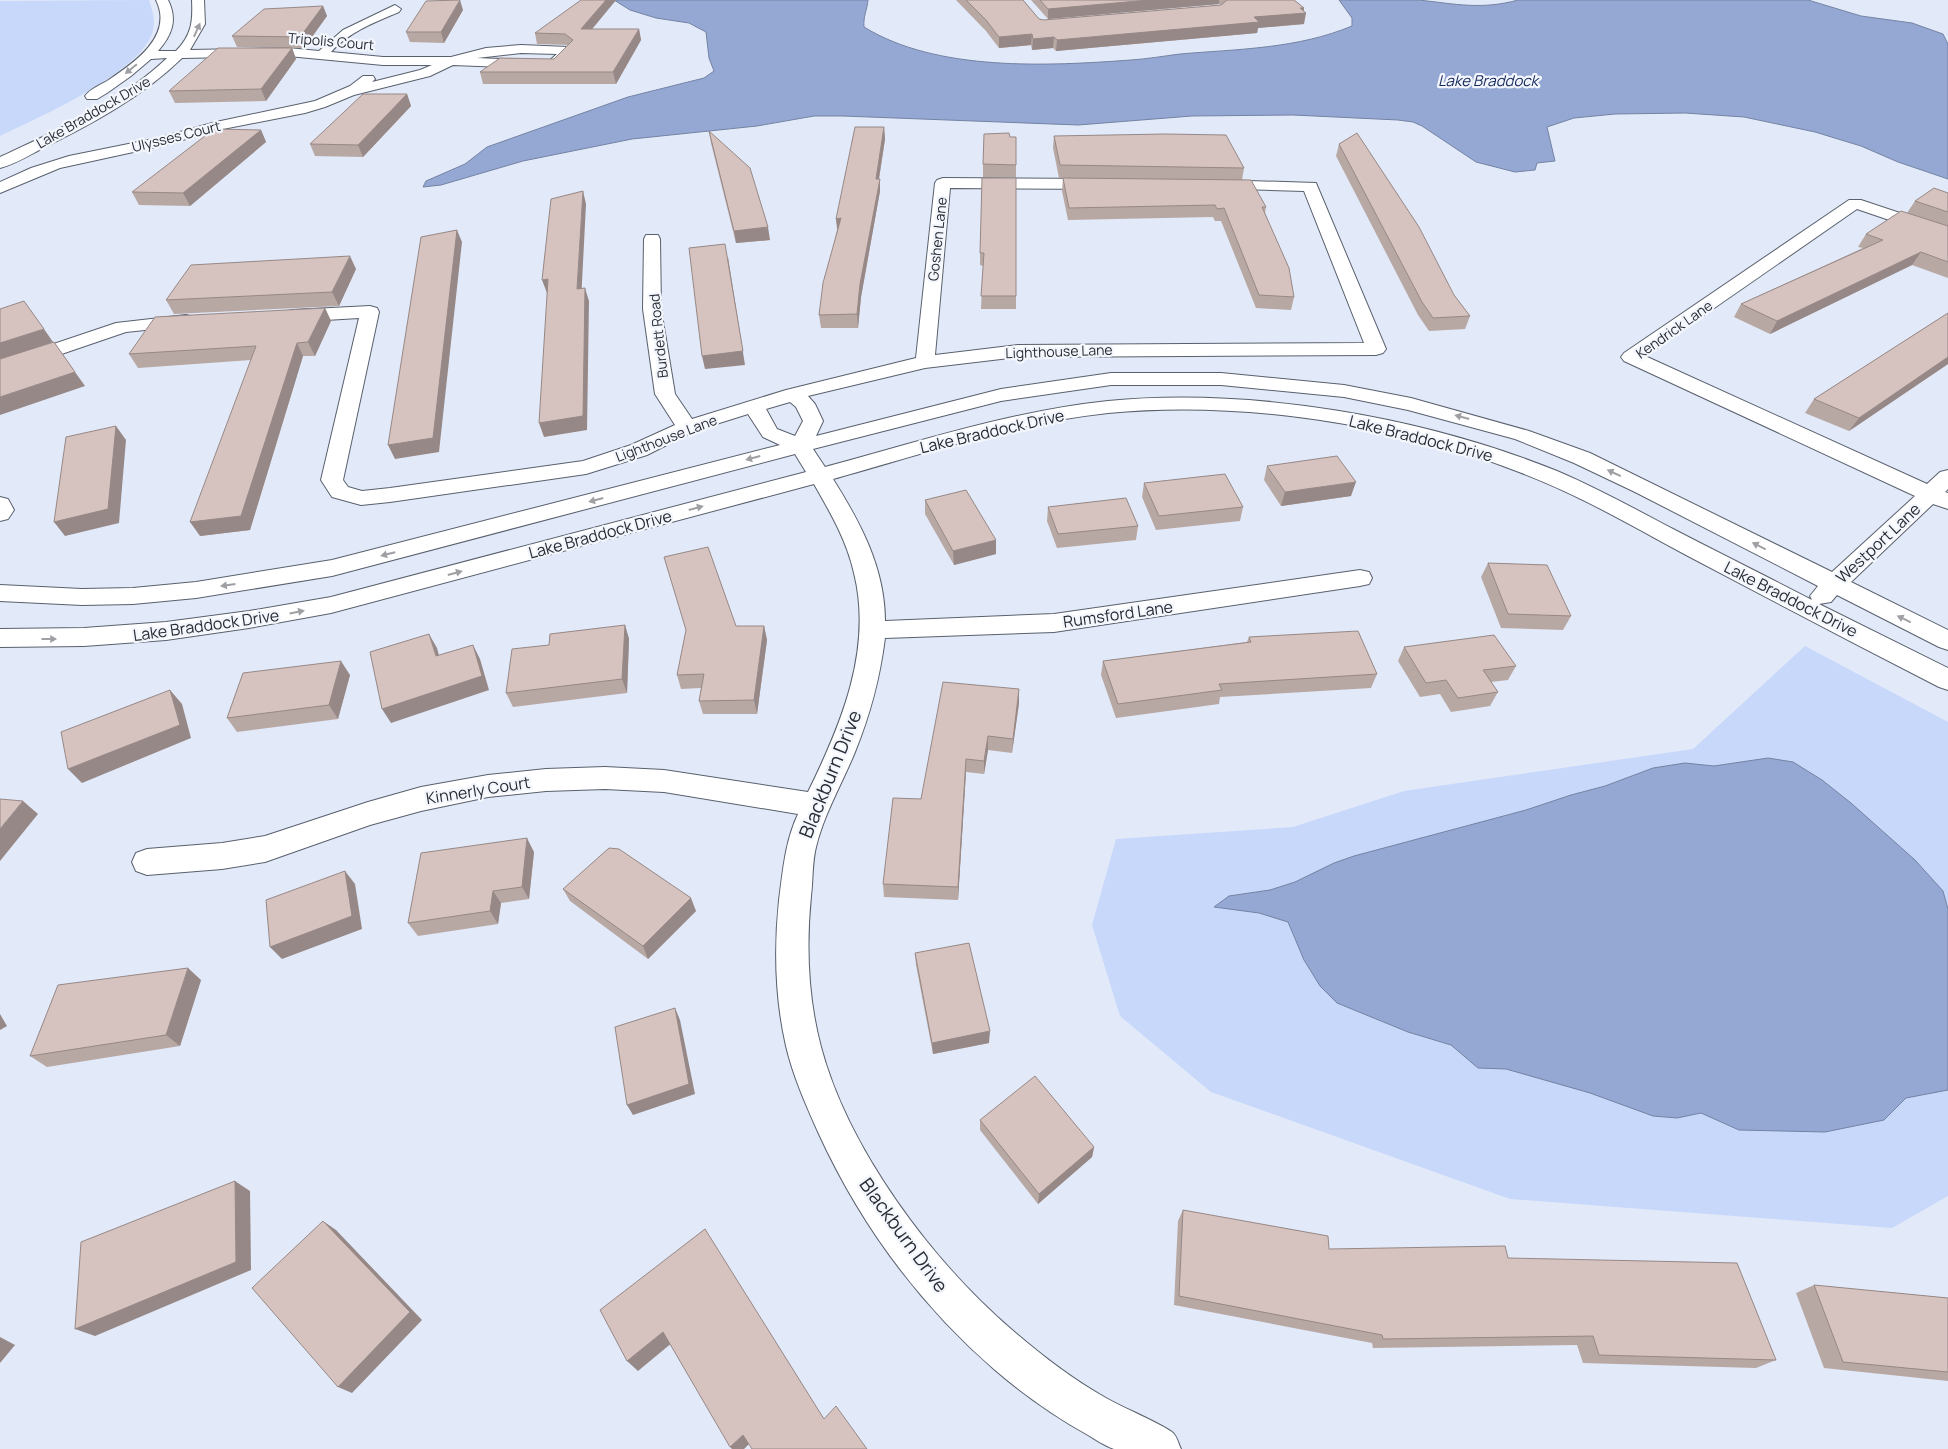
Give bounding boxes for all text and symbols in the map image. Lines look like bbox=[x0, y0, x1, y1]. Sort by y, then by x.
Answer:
one-way arrow bbox=[193, 23, 201, 37]
street label: Tripolis Court bbox=[287, 28, 375, 54]
one-way arrow bbox=[125, 64, 138, 75]
water label: Lake Braddock bbox=[1438, 70, 1541, 91]
street label: Lake Braddock Drive bbox=[32, 72, 154, 152]
street label: Ulysses Court bbox=[130, 116, 223, 156]
street label: Goshen Lane bbox=[923, 196, 951, 282]
street label: Burdett Road bbox=[644, 293, 672, 379]
street label: Kendrick Lane bbox=[1632, 296, 1716, 362]
street label: Lighthouse Lane bbox=[1005, 340, 1113, 362]
street label: Lake Braddock Drive bbox=[918, 404, 1066, 458]
street label: Lighthouse Lane bbox=[613, 410, 719, 466]
street label: Lake Braddock Drive bbox=[1347, 410, 1495, 466]
one-way arrow bbox=[1454, 413, 1469, 421]
one-way arrow bbox=[745, 455, 760, 463]
one-way arrow bbox=[1607, 469, 1621, 477]
one-way arrow bbox=[588, 496, 603, 504]
street label: Westport Lane bbox=[1831, 498, 1925, 588]
one-way arrow bbox=[688, 503, 703, 511]
street label: Lake Braddock Drive bbox=[526, 504, 674, 564]
one-way arrow bbox=[1752, 542, 1766, 550]
one-way arrow bbox=[380, 550, 395, 558]
street label: Lake Braddock Drive bbox=[1720, 556, 1862, 642]
one-way arrow bbox=[447, 569, 462, 577]
one-way arrow bbox=[220, 582, 236, 590]
street label: Rumsford Lane bbox=[1062, 595, 1174, 633]
street label: Lake Braddock Drive bbox=[132, 604, 280, 646]
one-way arrow bbox=[289, 607, 305, 615]
one-way arrow bbox=[1897, 615, 1912, 623]
one-way arrow bbox=[41, 635, 57, 643]
street label: Blackburn Drive bbox=[793, 706, 867, 842]
street label: Kinnerly Court bbox=[424, 771, 532, 809]
street label: Blackburn Drive bbox=[854, 1173, 954, 1297]

